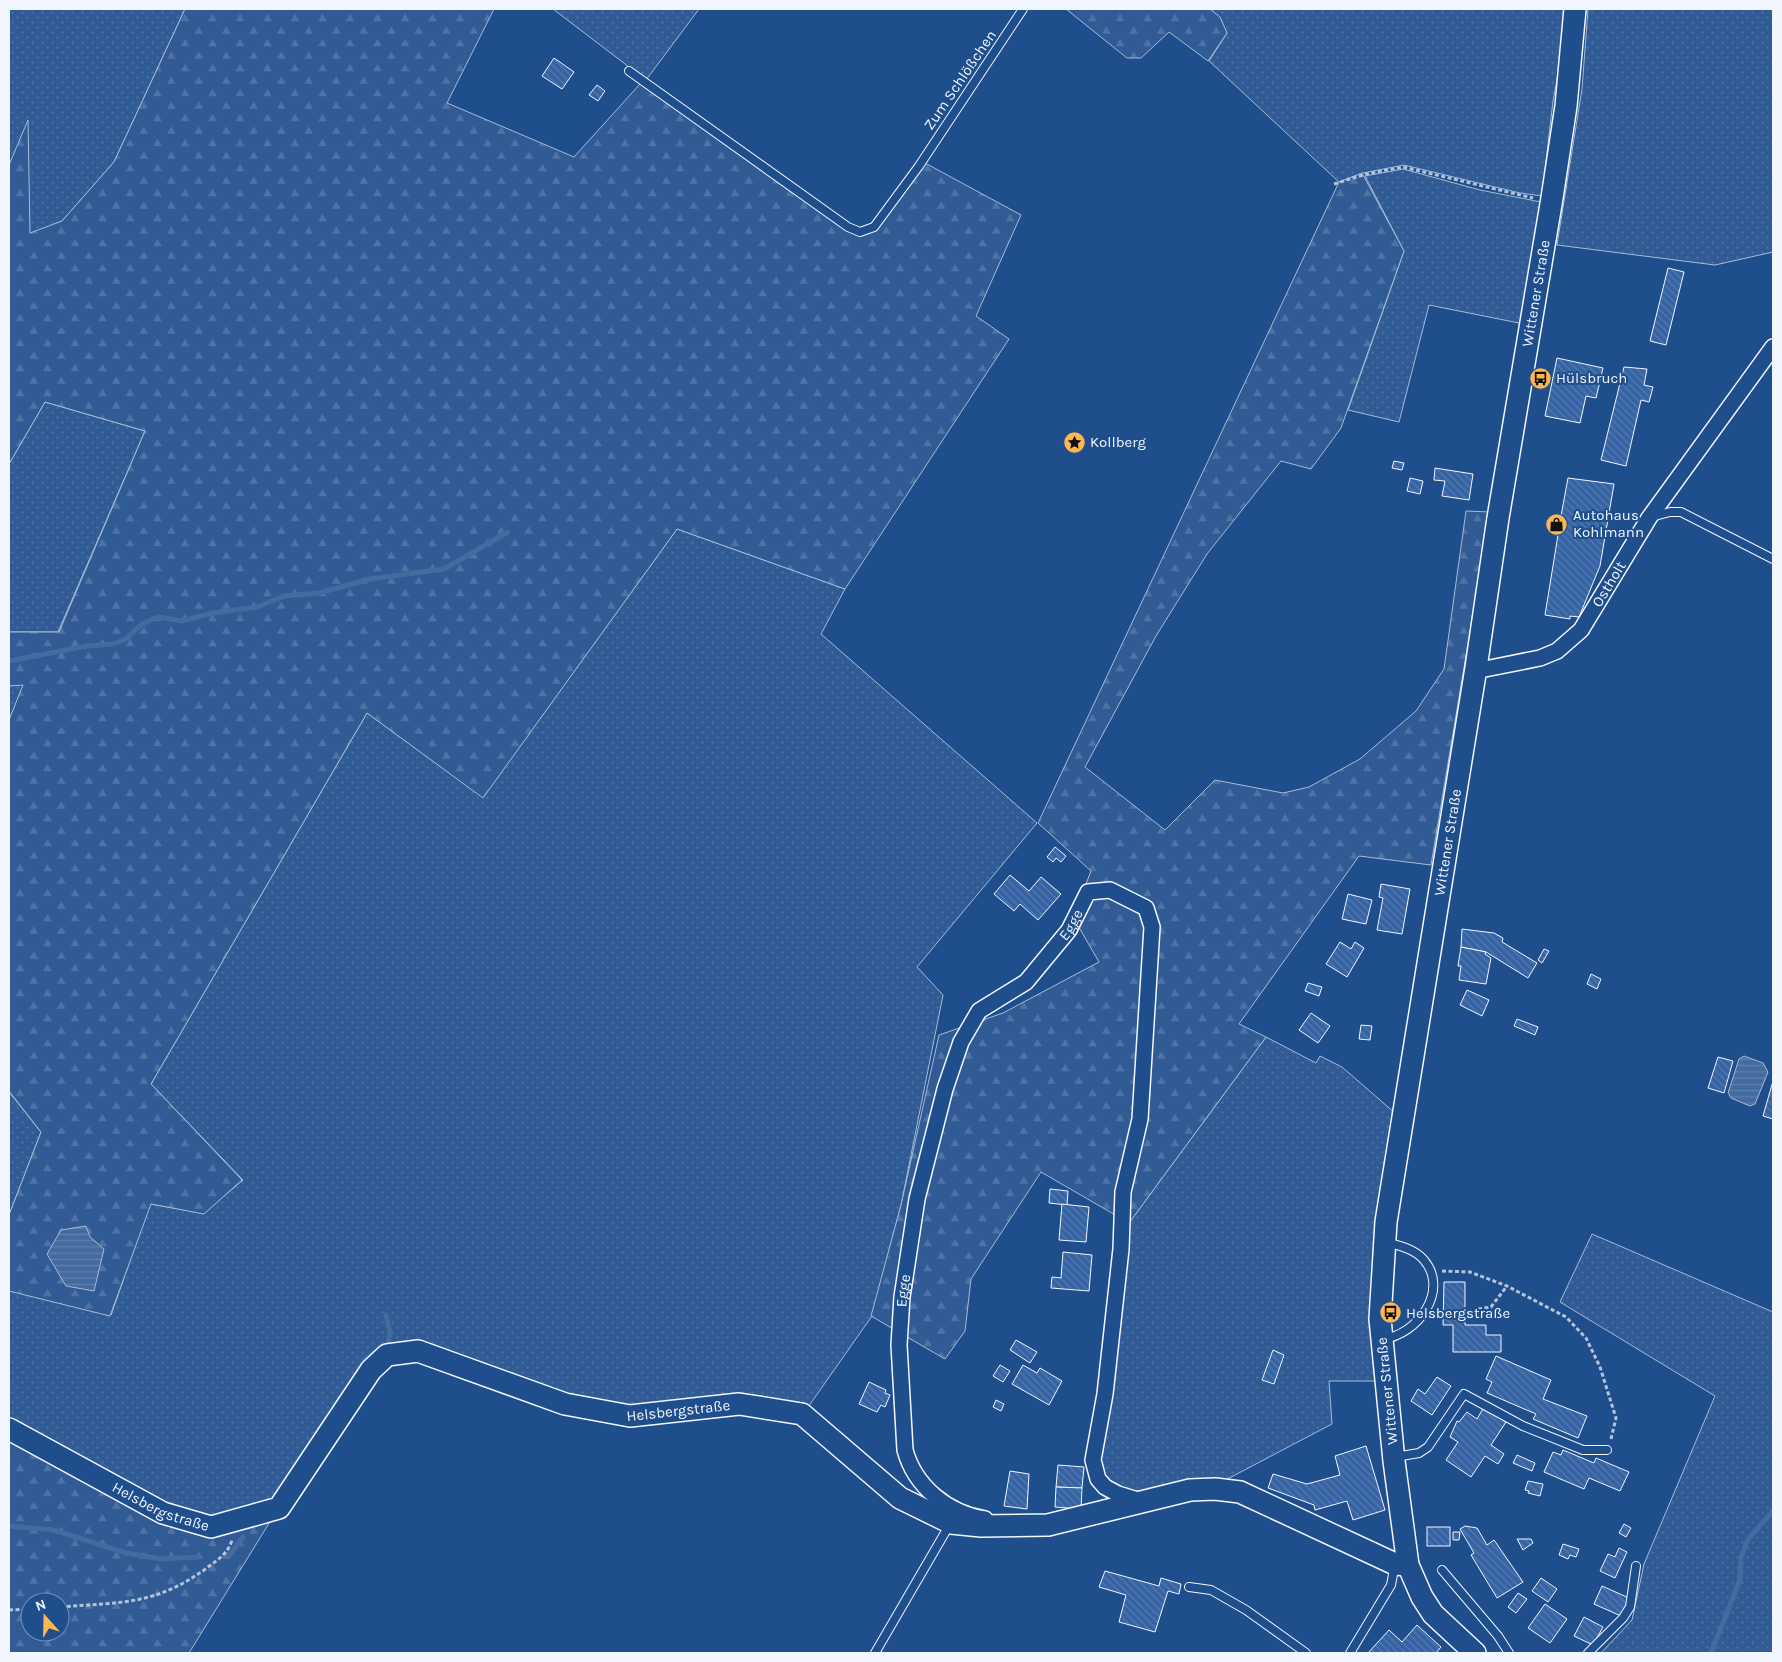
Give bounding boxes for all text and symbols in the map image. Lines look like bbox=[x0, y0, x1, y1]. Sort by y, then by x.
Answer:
street label: Zum Schlößchen bbox=[920, 27, 1000, 133]
street label: Wittener Straße bbox=[1518, 239, 1554, 348]
bus stop icon: Hülsbruch bbox=[1528, 366, 1552, 390]
place label: Hülsbruch bbox=[1556, 369, 1627, 387]
place icon: Kollberg bbox=[1062, 430, 1086, 454]
place label: Kollberg bbox=[1090, 433, 1146, 451]
place label: Autohaus Kohlmann bbox=[1573, 506, 1644, 541]
shop icon: Autohaus Kohlmann bbox=[1545, 512, 1569, 536]
street label: Ostholt bbox=[1588, 558, 1630, 610]
street label: Wittener Straße bbox=[1430, 788, 1465, 897]
street label: Egge bbox=[1055, 906, 1087, 944]
street label: Egge bbox=[892, 1273, 914, 1308]
bus stop icon: Helsbergstraße bbox=[1378, 1301, 1402, 1325]
place label: Helsbergstraße bbox=[1406, 1304, 1510, 1322]
street label: Wittener Straße bbox=[1372, 1336, 1402, 1446]
street label: Helsbergstraße bbox=[625, 1396, 731, 1425]
street label: Helsbergstraße bbox=[109, 1478, 211, 1535]
north arrow bbox=[20, 1592, 70, 1642]
text: N bbox=[33, 1596, 48, 1615]

